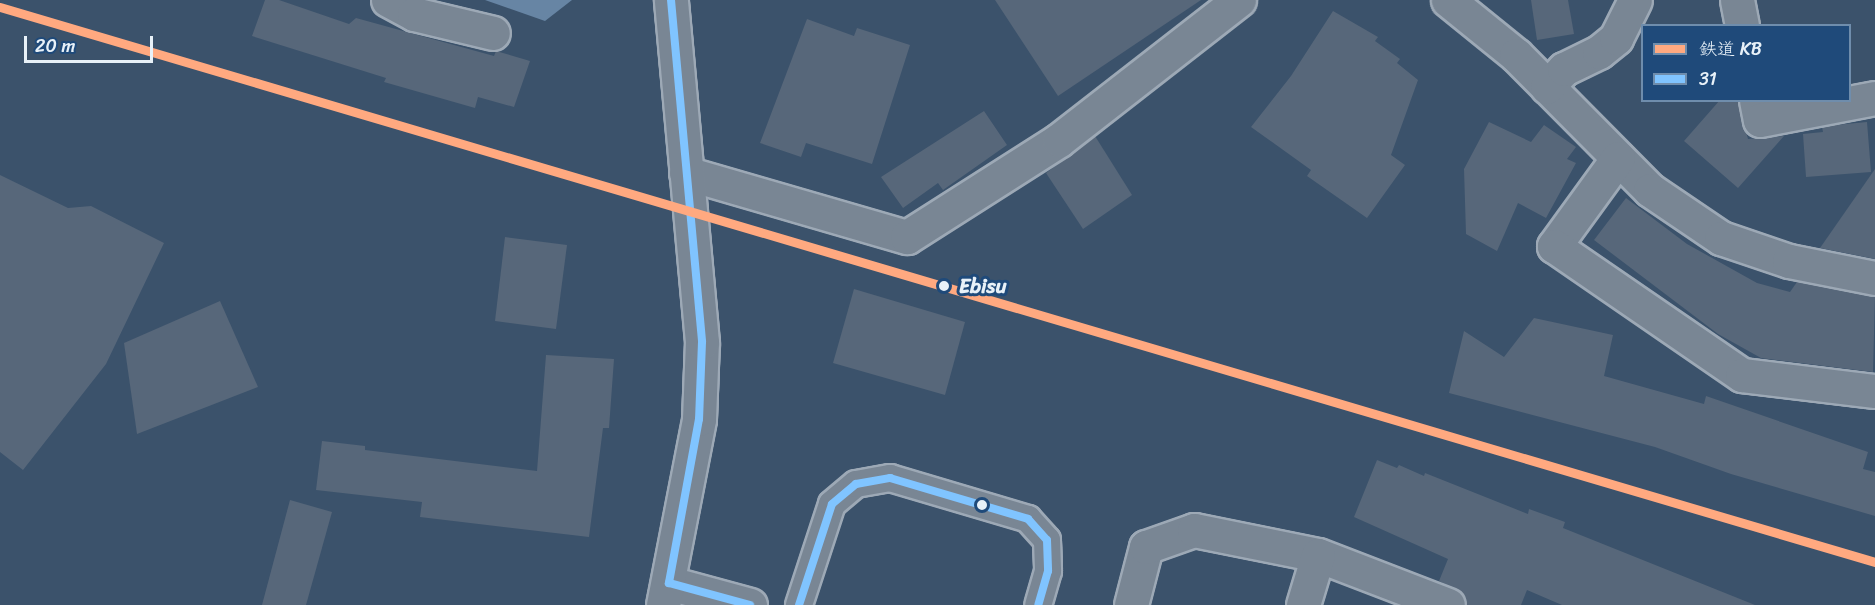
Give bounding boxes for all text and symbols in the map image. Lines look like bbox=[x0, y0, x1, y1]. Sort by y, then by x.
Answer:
scale bar bbox=[27, 24, 156, 62]
legend bbox=[1641, 24, 1851, 102]
text: 20 m bbox=[35, 30, 75, 62]
text: 鉄道 KB bbox=[1699, 33, 1762, 65]
text: 31 bbox=[1699, 63, 1717, 95]
place label: Ebisu bbox=[959, 274, 1007, 298]
marker: Ebisu bbox=[934, 276, 954, 296]
unlabelled marker bbox=[976, 499, 988, 511]

